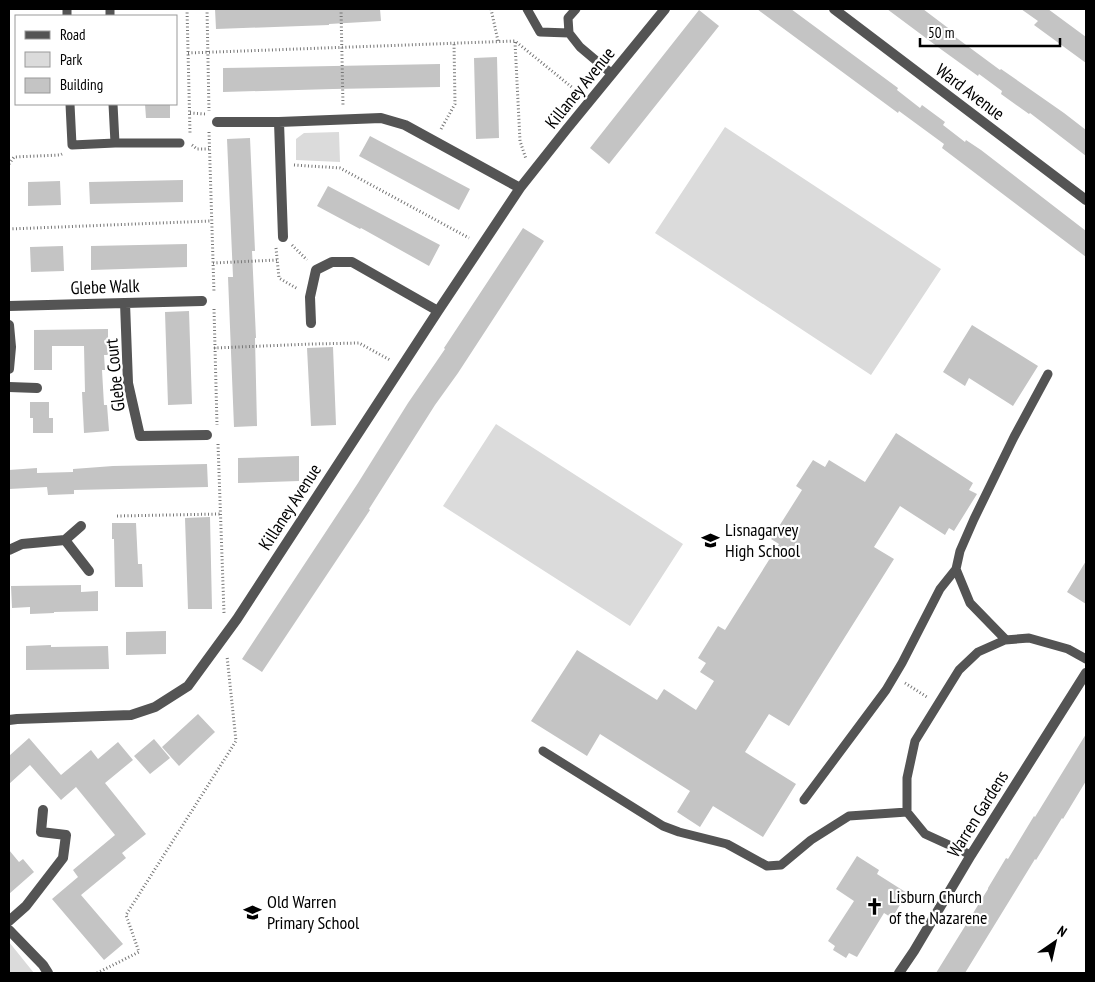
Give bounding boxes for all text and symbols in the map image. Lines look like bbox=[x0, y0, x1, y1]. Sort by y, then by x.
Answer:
legend bbox=[15, 15, 178, 105]
scale bar bbox=[920, 15, 1060, 47]
text: 50 m bbox=[928, 23, 954, 42]
text: Road bbox=[60, 25, 86, 44]
street label: Killaney Avenue bbox=[540, 42, 620, 133]
text: Park bbox=[60, 50, 82, 69]
street label: Ward Avenue bbox=[931, 58, 1009, 125]
text: Building bbox=[60, 75, 103, 94]
street label: Glebe Walk bbox=[70, 274, 140, 299]
street label: Glebe Court bbox=[99, 337, 130, 413]
street label: Killaney Avenue bbox=[253, 459, 326, 554]
place label: Lisnagarvey High School bbox=[725, 518, 801, 562]
school or university icon: Lisnagarvey High School bbox=[701, 530, 721, 550]
street label: Warren Gardens bbox=[942, 766, 1013, 861]
place label: Lisburn Church of the Nazarene bbox=[889, 885, 987, 929]
place label: Old Warren Primary School bbox=[267, 890, 360, 934]
church icon: Lisburn Church of the Nazarene bbox=[865, 897, 885, 917]
school or university icon: Old Warren Primary School bbox=[243, 902, 263, 922]
north arrow bbox=[1030, 917, 1080, 967]
text: N bbox=[1054, 922, 1070, 941]

